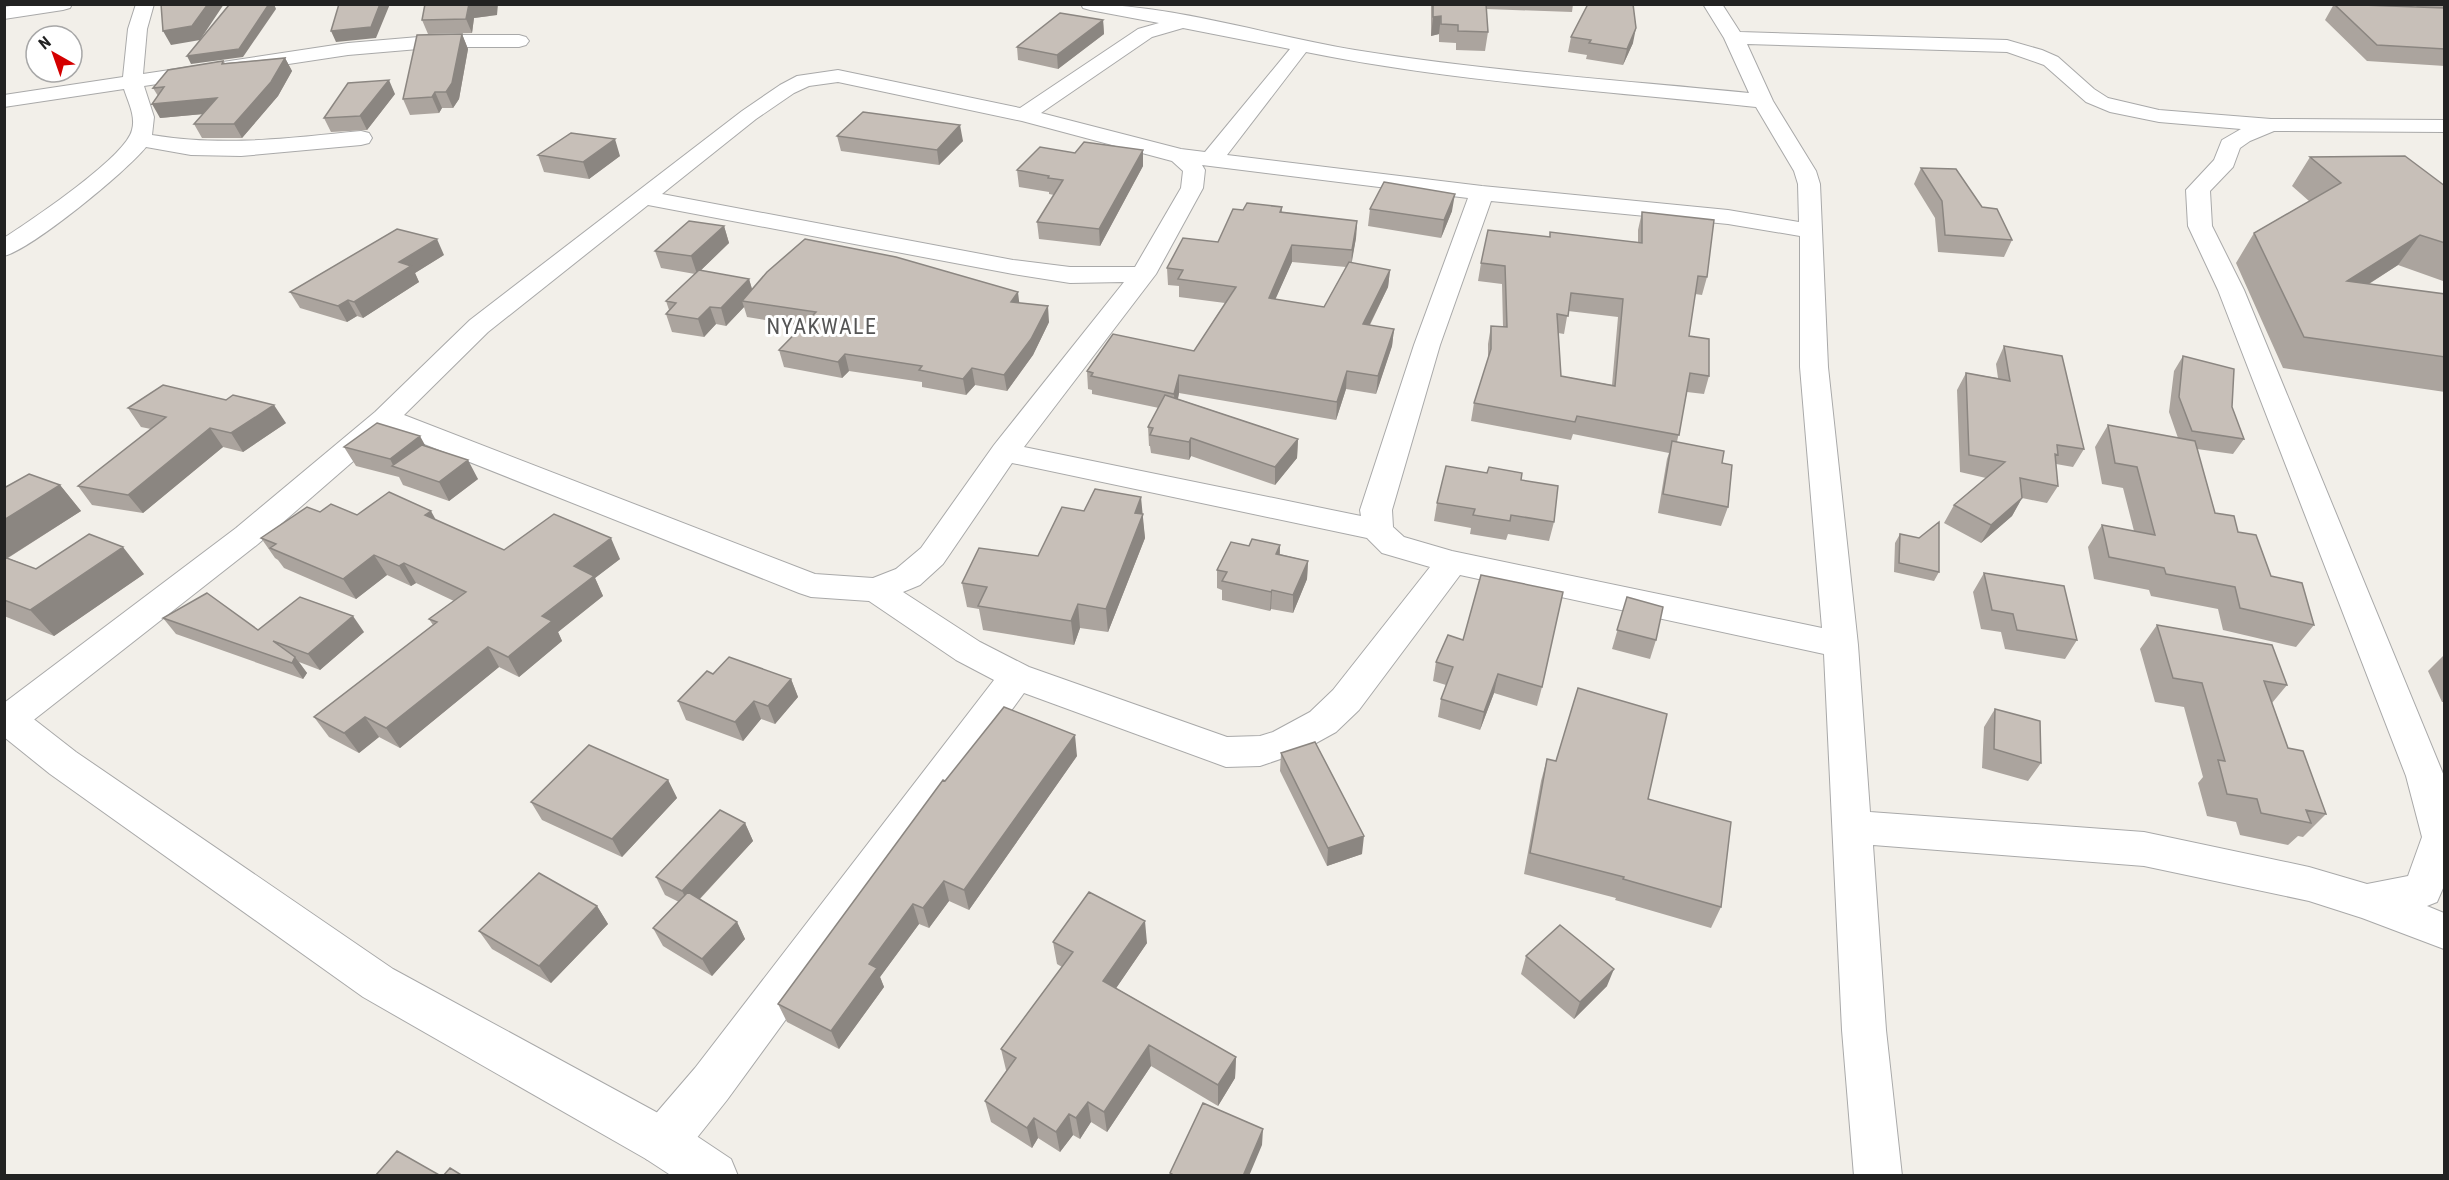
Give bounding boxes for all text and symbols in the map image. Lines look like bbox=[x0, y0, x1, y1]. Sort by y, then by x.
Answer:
north arrow bbox=[24, 24, 84, 84]
text: N bbox=[35, 32, 55, 53]
district label: NYAKWALE bbox=[767, 314, 877, 339]

